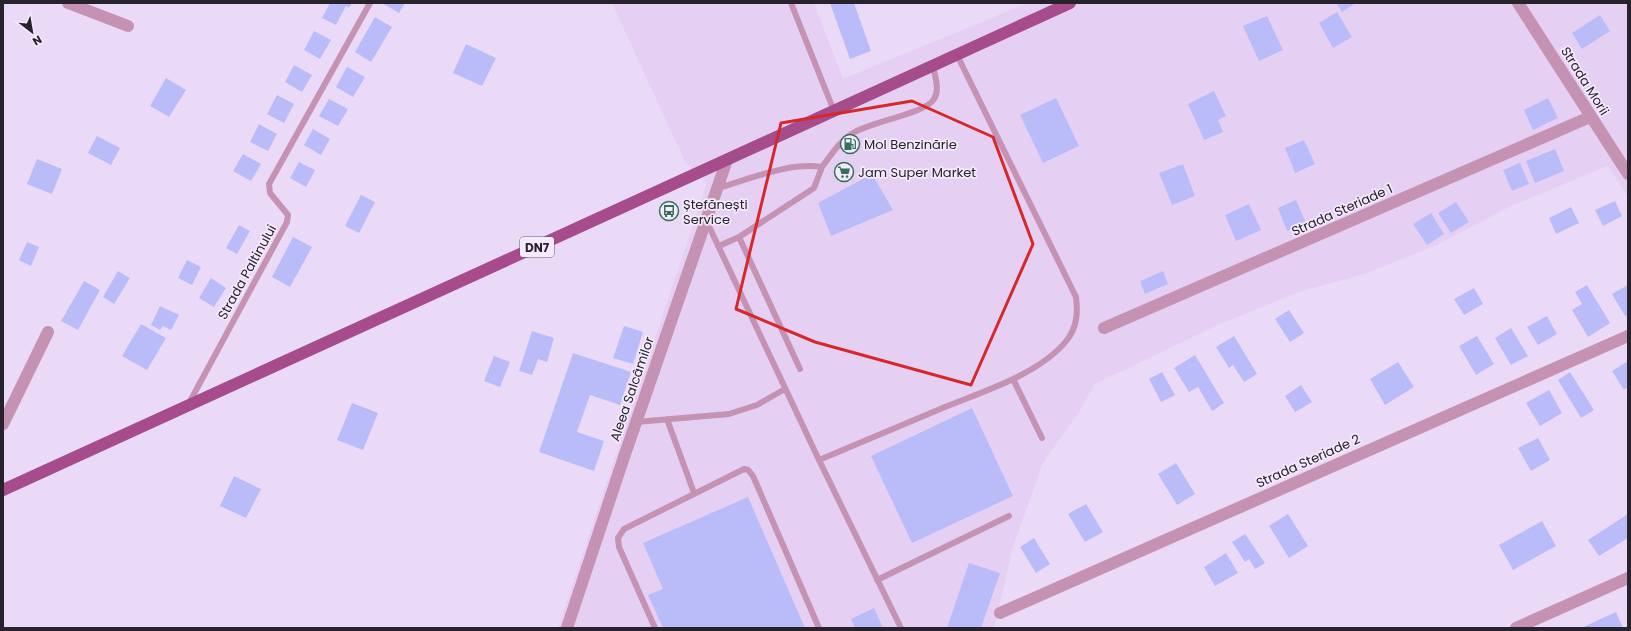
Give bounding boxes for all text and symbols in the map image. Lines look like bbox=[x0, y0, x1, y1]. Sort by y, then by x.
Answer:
north arrow bbox=[12, 12, 52, 52]
text: N bbox=[29, 32, 45, 50]
street label: Strada Morii bbox=[1556, 43, 1614, 119]
fuel station icon: Mol Benzinărie bbox=[839, 133, 861, 155]
place label: Mol Benzinărie bbox=[864, 135, 957, 154]
supermarket icon: Jam Super Market bbox=[833, 161, 855, 183]
place label: Jam Super Market bbox=[858, 163, 976, 182]
street label: Strada Steriade 1 bbox=[1288, 179, 1396, 241]
place label: Ștefănești Service bbox=[683, 195, 748, 229]
bus stop icon: Ștefănești Service bbox=[658, 200, 680, 222]
street label: Strada Paltinului bbox=[213, 221, 281, 323]
road number: DN7 bbox=[520, 237, 554, 257]
street label: Aleea Salcâmilor bbox=[605, 334, 659, 444]
street label: Strada Steriade 2 bbox=[1253, 430, 1363, 492]

